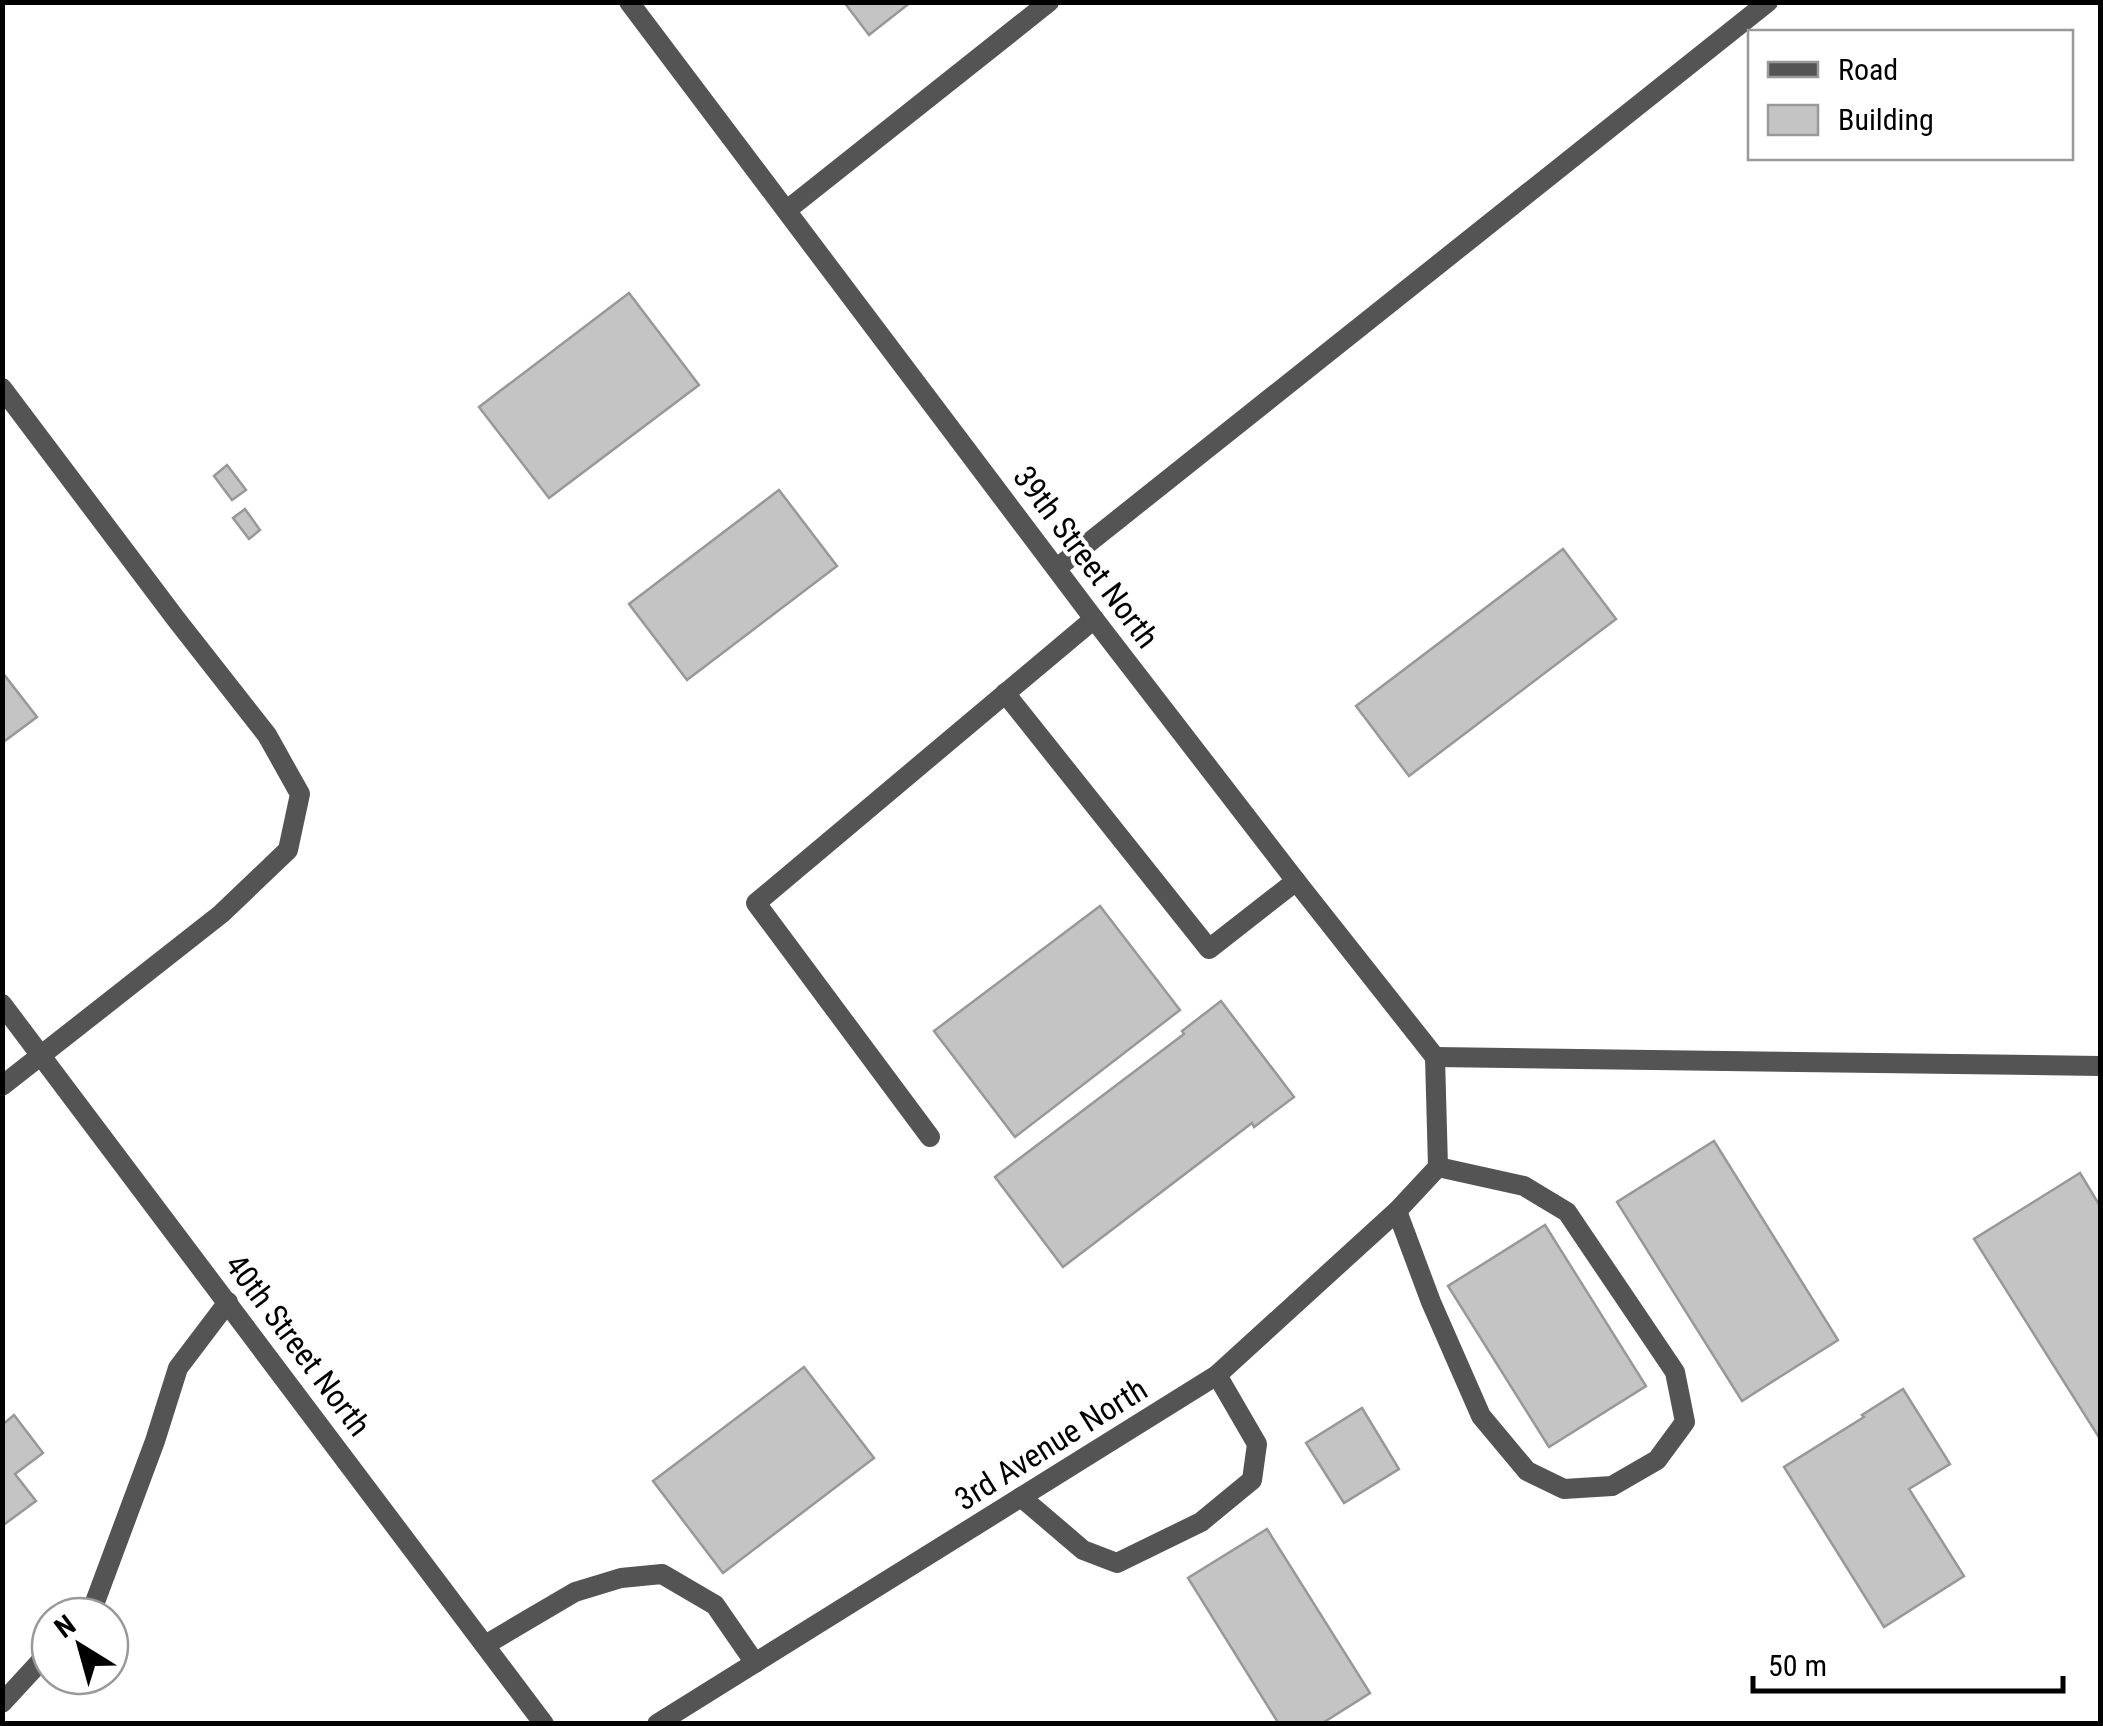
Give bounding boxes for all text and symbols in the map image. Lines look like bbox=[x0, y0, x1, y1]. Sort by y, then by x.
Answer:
legend bbox=[1748, 30, 2073, 160]
text: Road bbox=[1838, 52, 1898, 87]
text: Building bbox=[1838, 102, 1934, 137]
street label: 39th Street North bbox=[1005, 459, 1167, 655]
street label: 40th Street North bbox=[217, 1247, 379, 1443]
street label: 3rd Avenue North bbox=[948, 1370, 1154, 1518]
north arrow bbox=[30, 1596, 130, 1696]
text: N bbox=[48, 1608, 82, 1645]
scale bar bbox=[1753, 1631, 2063, 1693]
text: 50 m bbox=[1768, 1648, 1827, 1683]

